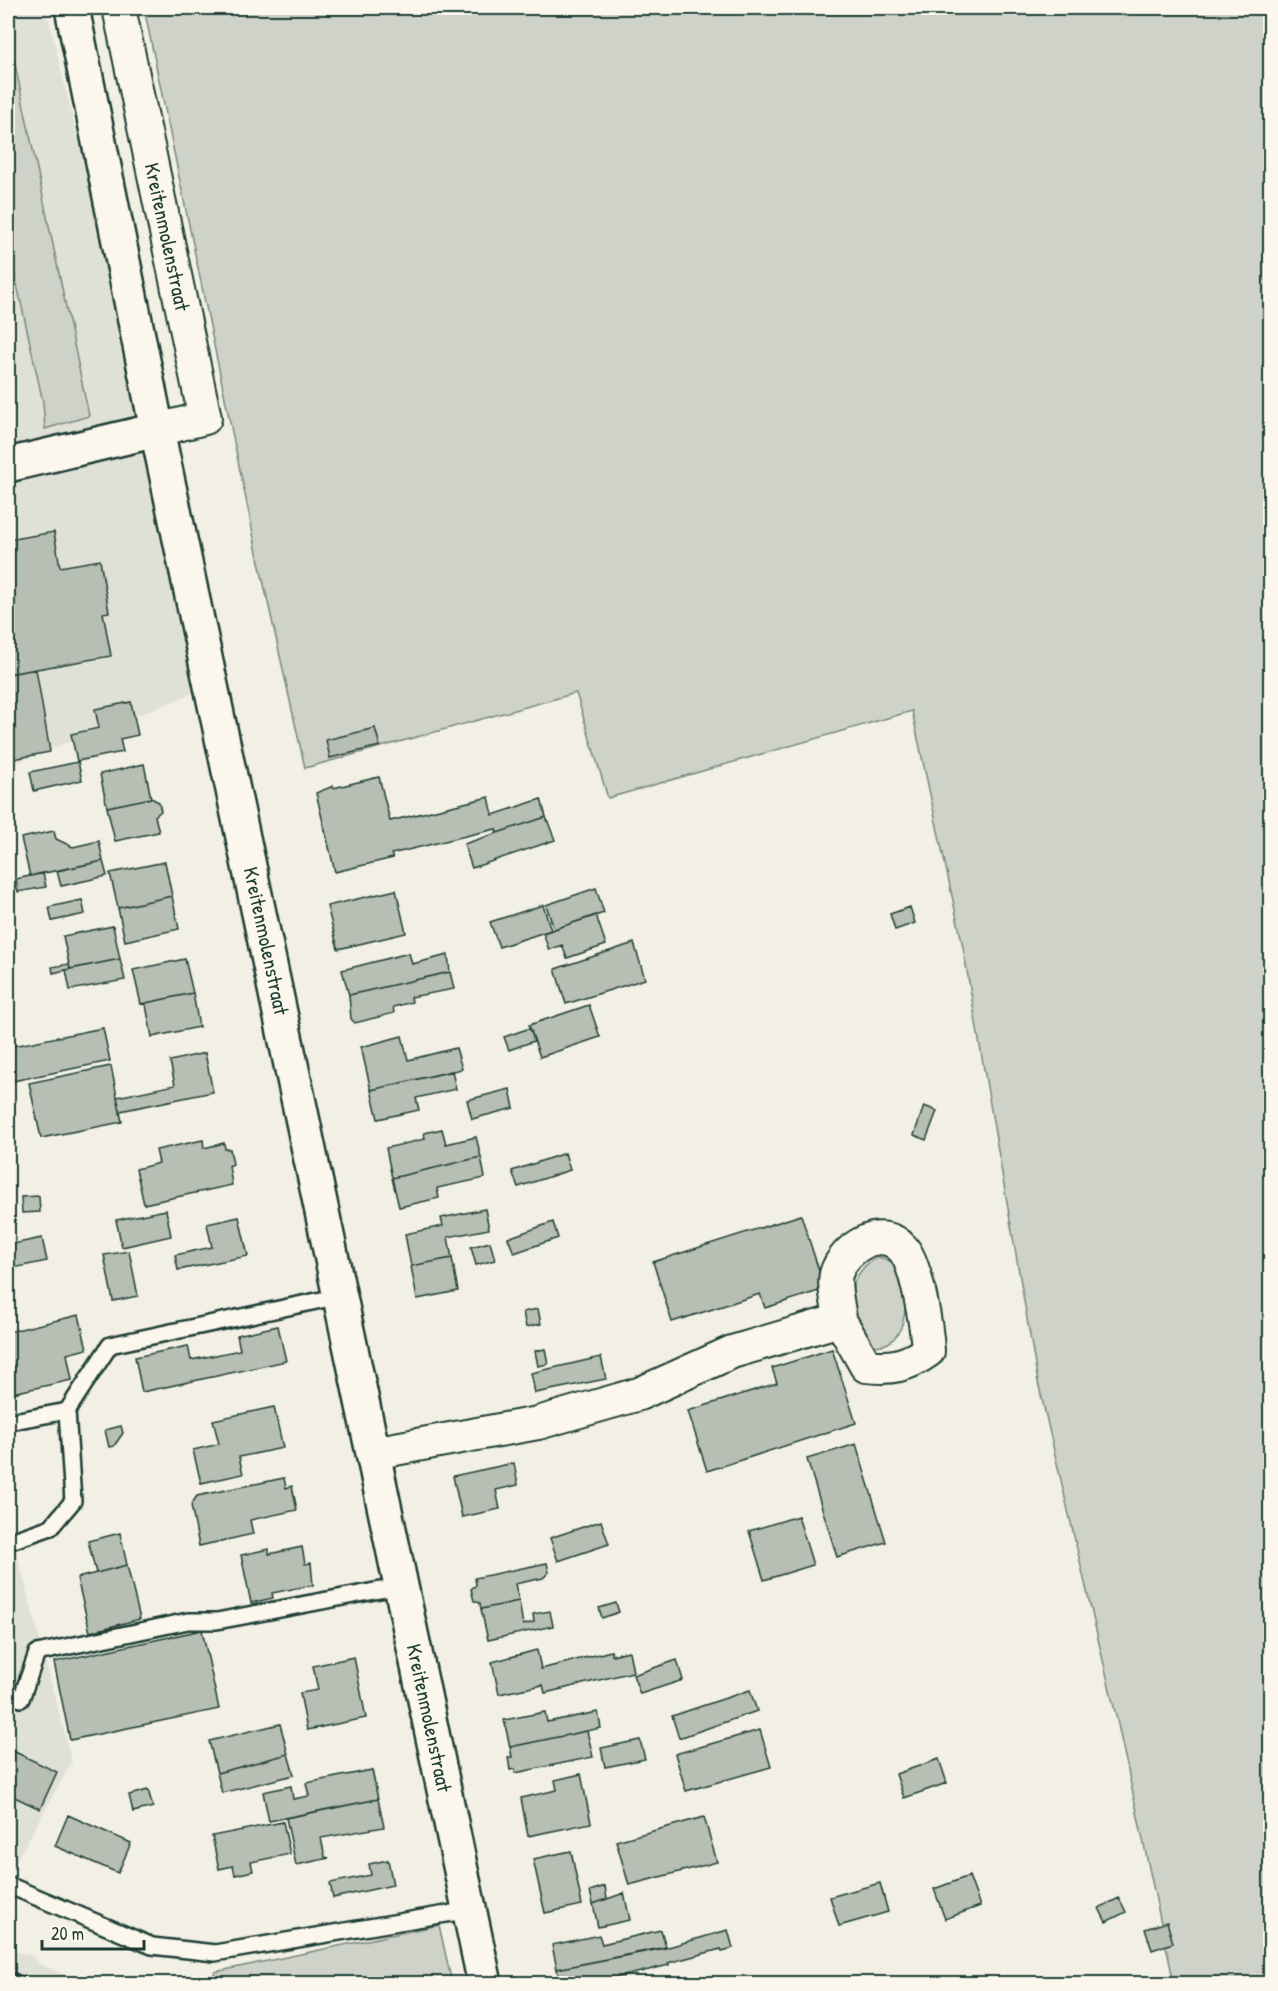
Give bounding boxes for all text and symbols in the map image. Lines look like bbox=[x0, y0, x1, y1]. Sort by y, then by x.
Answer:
street label: Kreitenmolenstraat bbox=[138, 160, 197, 314]
street label: Kreitenmolenstraat bbox=[237, 864, 296, 1018]
street label: Kreitenmolenstraat bbox=[400, 1641, 459, 1795]
scale bar bbox=[42, 1913, 144, 1951]
text: 20 m bbox=[51, 1921, 84, 1946]

